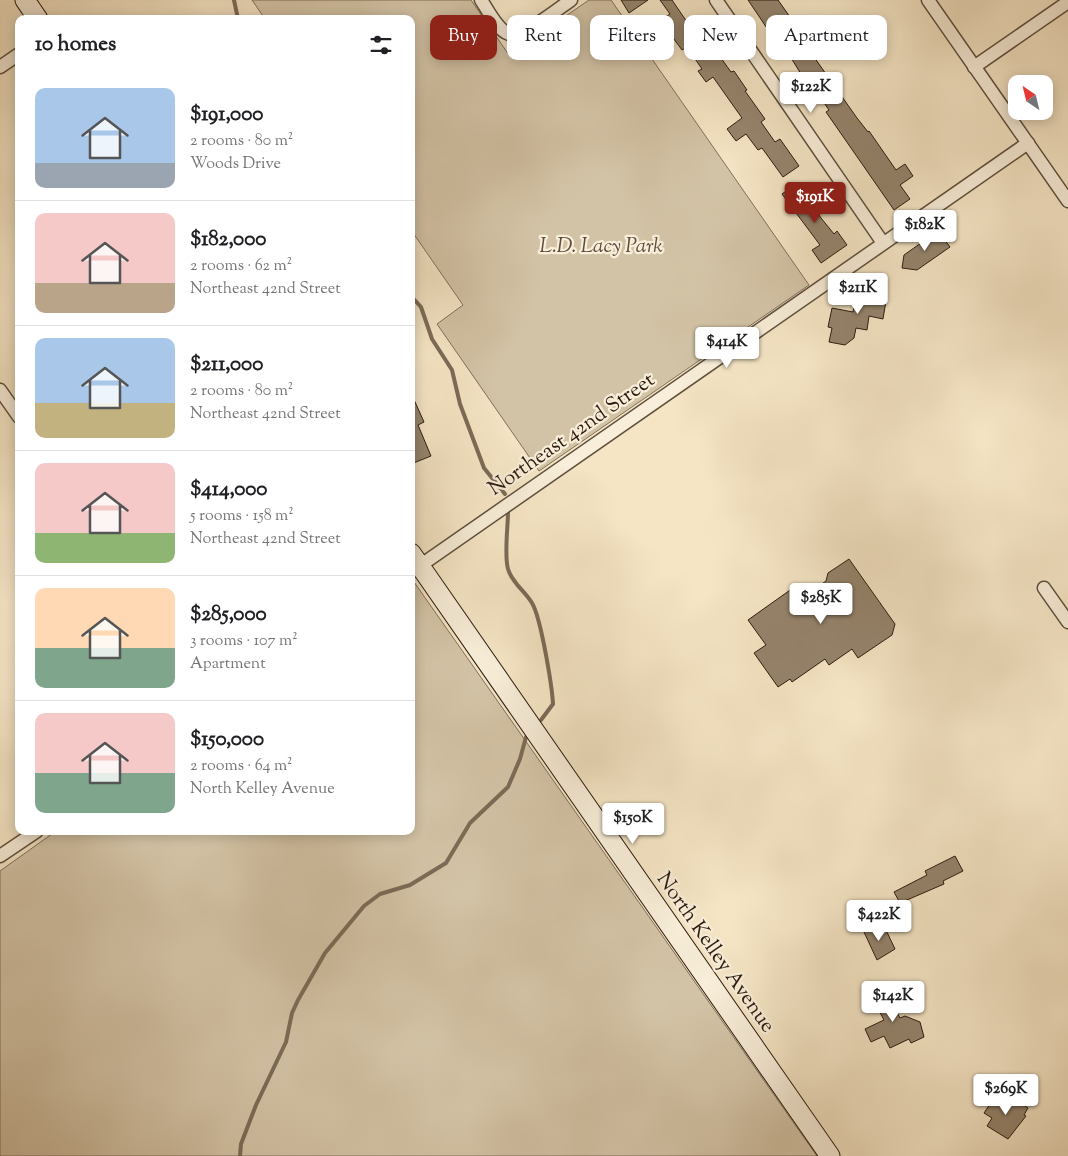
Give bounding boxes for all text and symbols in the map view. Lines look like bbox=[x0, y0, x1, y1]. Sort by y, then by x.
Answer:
chip: Buy bbox=[430, 15, 497, 60]
chip: Rent bbox=[507, 15, 580, 60]
chip: Filters bbox=[590, 15, 674, 60]
chip: New bbox=[684, 15, 756, 60]
chip: Apartment bbox=[766, 15, 887, 60]
text: 10 homes bbox=[35, 30, 116, 60]
icon: filters bbox=[367, 31, 395, 59]
pin: $122K bbox=[776, 72, 846, 114]
north arrow bbox=[1008, 75, 1052, 120]
map controls bbox=[1008, 75, 1053, 120]
text: $122K bbox=[791, 76, 831, 99]
text: $191,000 bbox=[190, 100, 263, 130]
icon: home bbox=[75, 108, 135, 168]
text: 2 rooms · 80 m² bbox=[190, 130, 293, 153]
text: Woods Drive bbox=[190, 153, 281, 176]
pin: $191K bbox=[780, 182, 850, 224]
text: $191K bbox=[796, 186, 834, 209]
pin: $182K bbox=[890, 210, 960, 252]
text: $182K bbox=[905, 214, 945, 237]
text: $182,000 bbox=[190, 225, 266, 255]
park label: L.D. Lacy Park bbox=[539, 232, 663, 262]
icon: home bbox=[75, 233, 135, 293]
text: 2 rooms · 62 m² bbox=[190, 255, 292, 278]
pin: $211K bbox=[823, 272, 893, 315]
text: $211K bbox=[839, 277, 877, 300]
text: Northeast 42nd Street bbox=[190, 278, 341, 301]
pin: $414K bbox=[692, 326, 762, 369]
text: $414K bbox=[706, 331, 748, 354]
text: $211,000 bbox=[190, 350, 263, 380]
icon: home bbox=[75, 358, 135, 418]
street label: Northeast 42nd Street bbox=[482, 366, 662, 504]
text: 2 rooms · 80 m² bbox=[190, 380, 293, 403]
text: Northeast 42nd Street bbox=[190, 403, 341, 426]
text: $414,000 bbox=[190, 475, 267, 505]
icon: home bbox=[75, 483, 135, 543]
text: 5 rooms · 158 m² bbox=[190, 505, 294, 528]
text: Northeast 42nd Street bbox=[190, 528, 341, 551]
pin: $285K bbox=[786, 582, 856, 625]
text: $285K bbox=[800, 587, 842, 610]
text: $285,000 bbox=[190, 600, 267, 630]
icon: home bbox=[75, 608, 135, 668]
text: 3 rooms · 107 m² bbox=[190, 630, 298, 653]
text: Apartment bbox=[190, 653, 266, 676]
text: $150,000 bbox=[190, 725, 264, 755]
icon: home bbox=[75, 733, 135, 793]
text: 2 rooms · 64 m² bbox=[190, 755, 293, 778]
text: North Kelley Avenue bbox=[190, 778, 335, 801]
pin: $150K bbox=[598, 802, 668, 845]
text: $150K bbox=[613, 807, 653, 830]
street label: North Kelley Avenue bbox=[648, 867, 782, 1039]
pin: $422K bbox=[844, 900, 914, 942]
text: $422K bbox=[857, 904, 901, 927]
pin: $142K bbox=[858, 980, 928, 1023]
text: $142K bbox=[872, 985, 914, 1008]
pin: $269K bbox=[971, 1074, 1041, 1116]
text: $269K bbox=[984, 1078, 1028, 1101]

